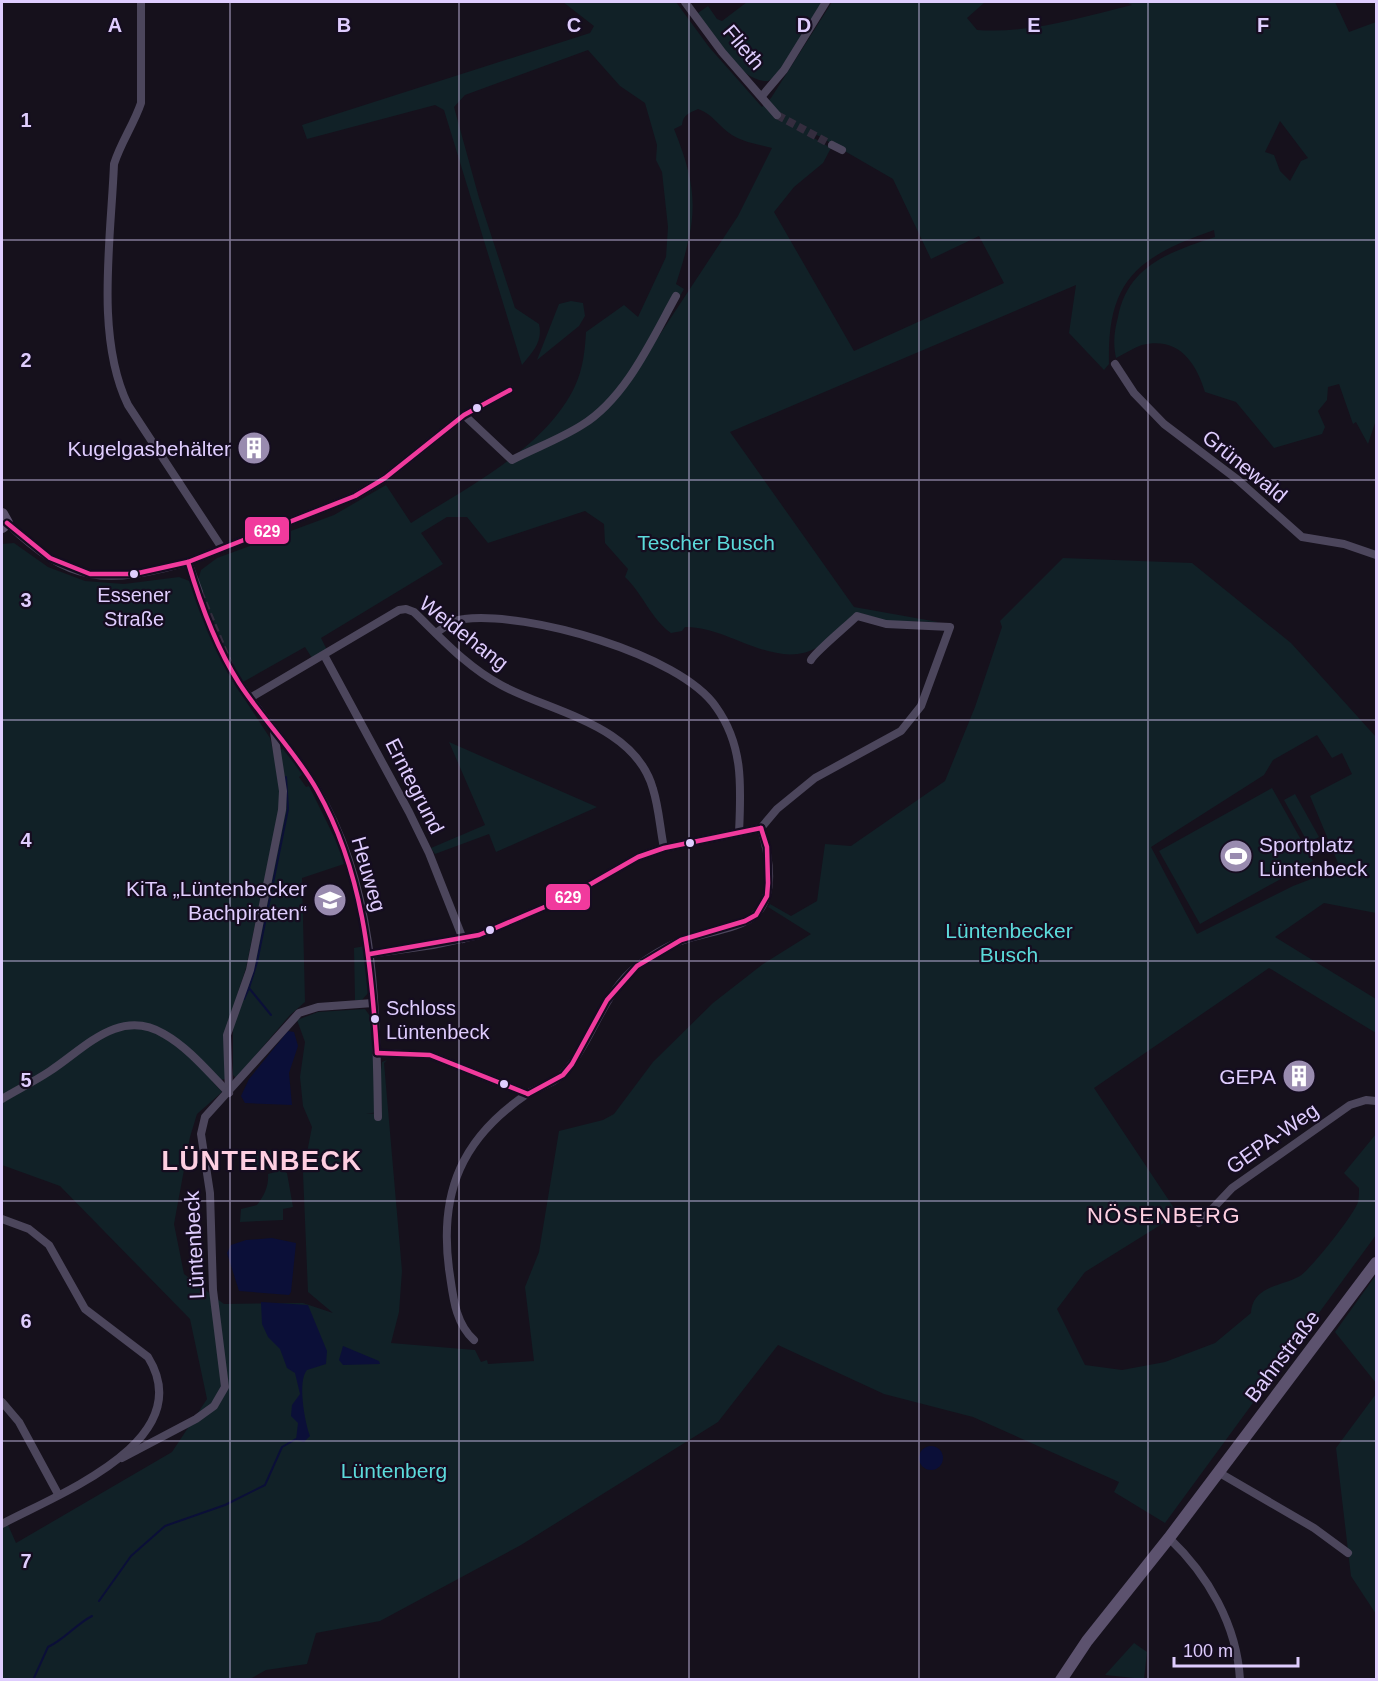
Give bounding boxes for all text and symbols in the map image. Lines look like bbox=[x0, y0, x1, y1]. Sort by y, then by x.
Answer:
text: A bbox=[108, 14, 122, 36]
text: B bbox=[337, 14, 351, 36]
text: C bbox=[567, 14, 581, 36]
text: D bbox=[797, 14, 811, 36]
text: E bbox=[1027, 14, 1041, 36]
text: F bbox=[1257, 14, 1269, 36]
street label: Flieth bbox=[719, 20, 769, 74]
text: 1 bbox=[20, 109, 32, 131]
text: 2 bbox=[20, 349, 32, 371]
unlabelled marker bbox=[471, 402, 483, 414]
street label: Grünewald bbox=[1198, 425, 1292, 507]
building icon: Kugelgasbehälter bbox=[236, 430, 272, 466]
place label: Kugelgasbehälter bbox=[68, 437, 231, 460]
line badge: 629 bbox=[244, 516, 290, 545]
text: 629 bbox=[254, 523, 280, 540]
park label: Tescher Busch bbox=[637, 531, 775, 554]
marker: Essener Straße bbox=[128, 568, 140, 580]
place label: Essener Straße bbox=[97, 584, 171, 630]
text: 3 bbox=[20, 589, 32, 611]
street label: Weidehang bbox=[415, 591, 513, 675]
street label: Erntegrund bbox=[381, 734, 449, 838]
text: 4 bbox=[20, 829, 32, 851]
place label: Sportplatz Lüntenbeck bbox=[1259, 833, 1368, 880]
street label: Heuweg bbox=[347, 834, 391, 914]
unlabelled marker bbox=[684, 837, 696, 849]
sports icon: Sportplatz Lüntenbeck bbox=[1218, 838, 1254, 874]
place label: KiTa „Lüntenbecker Bachpiraten“ bbox=[126, 877, 307, 924]
school or university icon: KiTa „Lüntenbecker Bachpiraten“ bbox=[312, 882, 348, 918]
line badge: 629 bbox=[545, 883, 591, 911]
text: 629 bbox=[555, 889, 581, 906]
park label: Lüntenbecker Busch bbox=[945, 919, 1073, 966]
unlabelled marker bbox=[484, 924, 496, 936]
place label: Schloss Lüntenbeck bbox=[386, 997, 490, 1043]
marker: Schloss Lüntenbeck bbox=[369, 1013, 381, 1025]
building icon: GEPA bbox=[1281, 1058, 1317, 1094]
place label: GEPA bbox=[1219, 1065, 1276, 1088]
text: 5 bbox=[20, 1069, 32, 1091]
unlabelled marker bbox=[498, 1078, 510, 1090]
street label: GEPA-Weg bbox=[1222, 1098, 1322, 1178]
district label: LÜNTENBECK bbox=[162, 1146, 363, 1176]
street label: Lüntenbeck bbox=[180, 1190, 208, 1300]
district label: NÖSENBERG bbox=[1087, 1203, 1241, 1228]
street label: Bahnstraße bbox=[1240, 1306, 1324, 1406]
text: 6 bbox=[20, 1310, 32, 1332]
park label: Lüntenberg bbox=[341, 1459, 447, 1482]
text: 7 bbox=[20, 1550, 32, 1572]
scale bar bbox=[1174, 1630, 1298, 1668]
text: 100 m bbox=[1183, 1641, 1233, 1661]

